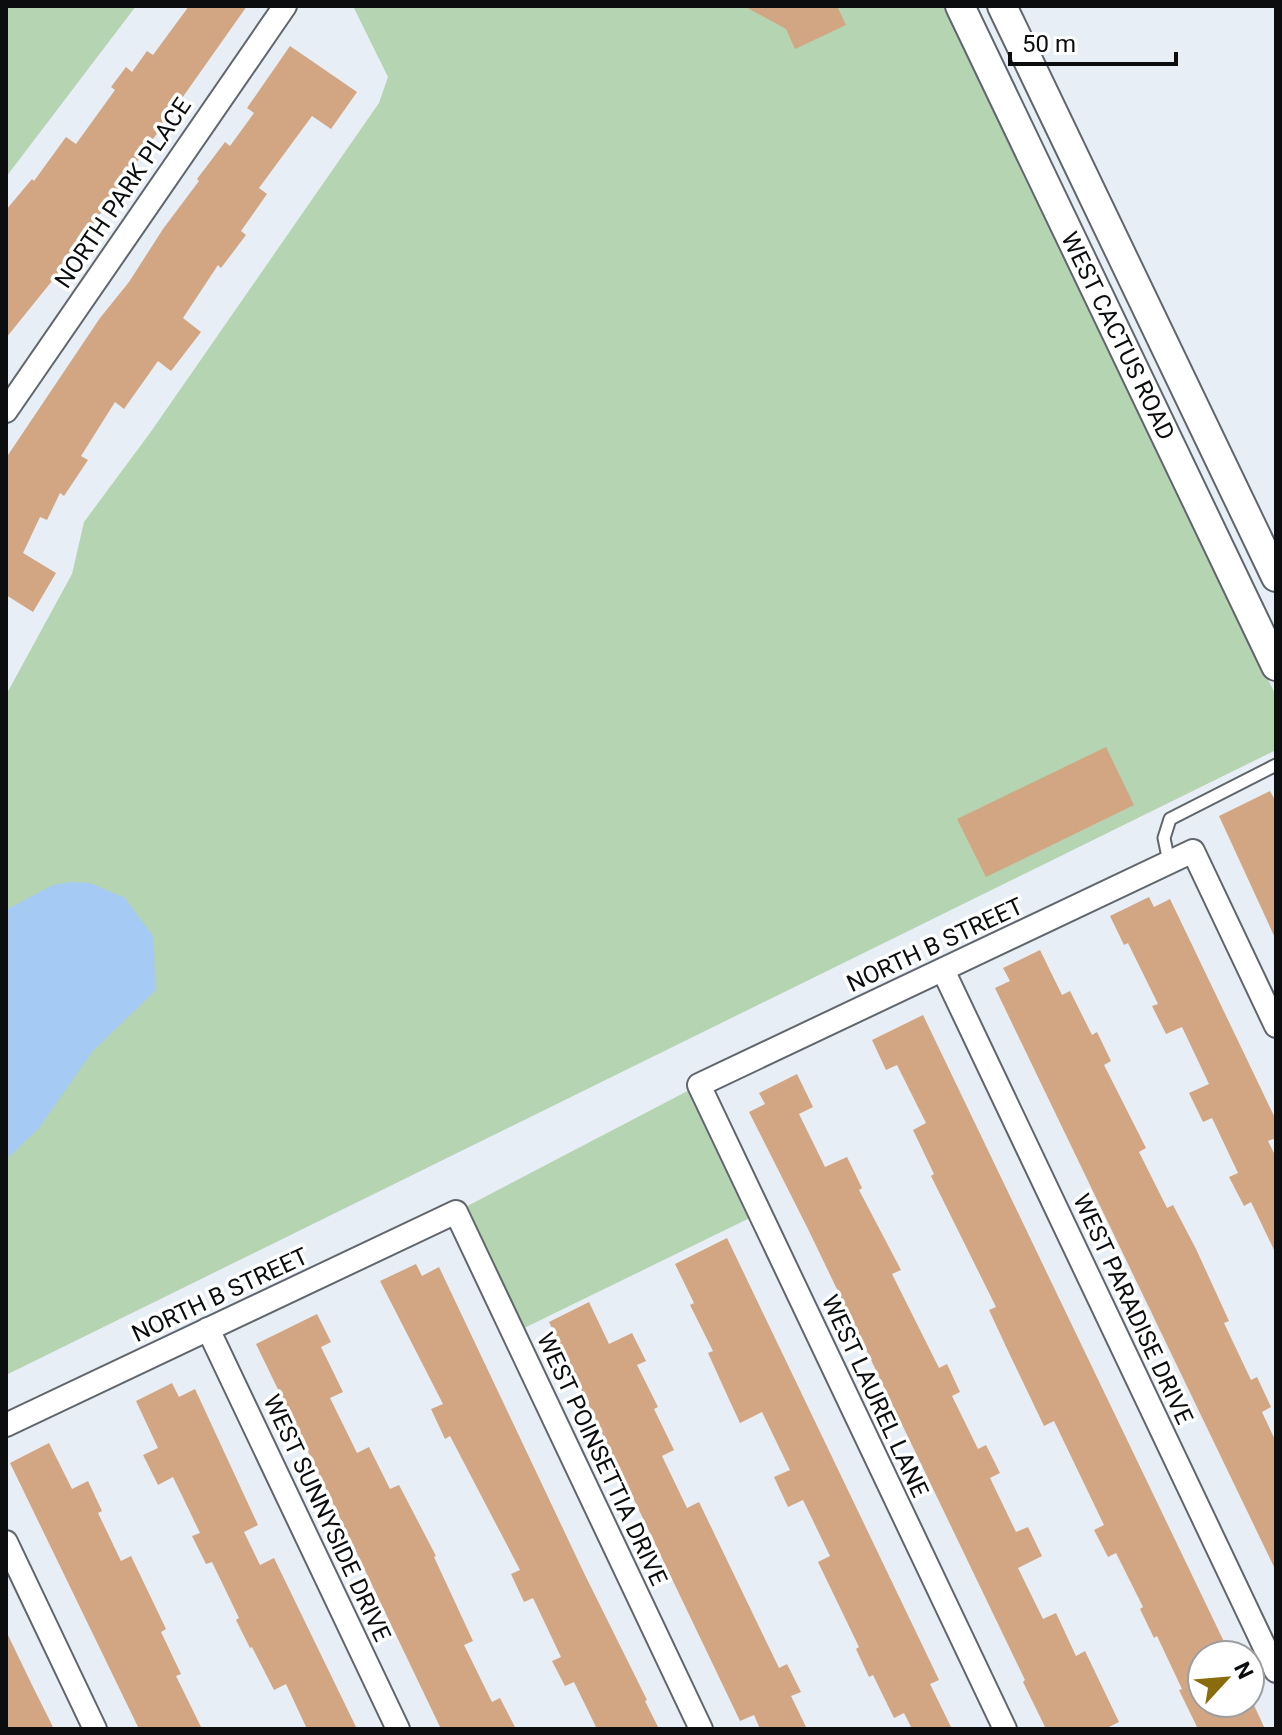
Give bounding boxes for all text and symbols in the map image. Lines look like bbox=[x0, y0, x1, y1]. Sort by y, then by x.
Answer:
scale bar bbox=[1010, 16, 1176, 66]
text: 50 m bbox=[1022, 30, 1076, 58]
street label: NORTH PARK PLACE bbox=[49, 93, 197, 293]
street label: WEST CACTUS ROAD bbox=[1055, 227, 1181, 445]
street label: NORTH B STREET bbox=[843, 892, 1027, 998]
street label: WEST PARADISE DRIVE bbox=[1067, 1189, 1199, 1429]
street label: NORTH B STREET bbox=[128, 1242, 312, 1348]
street label: WEST LAUREL LANE bbox=[816, 1290, 934, 1502]
street label: WEST POINSETTIA DRIVE bbox=[531, 1328, 673, 1590]
street label: WEST SUNNYSIDE DRIVE bbox=[257, 1390, 397, 1646]
north arrow bbox=[1186, 1639, 1266, 1719]
text: N bbox=[1229, 1658, 1258, 1683]

